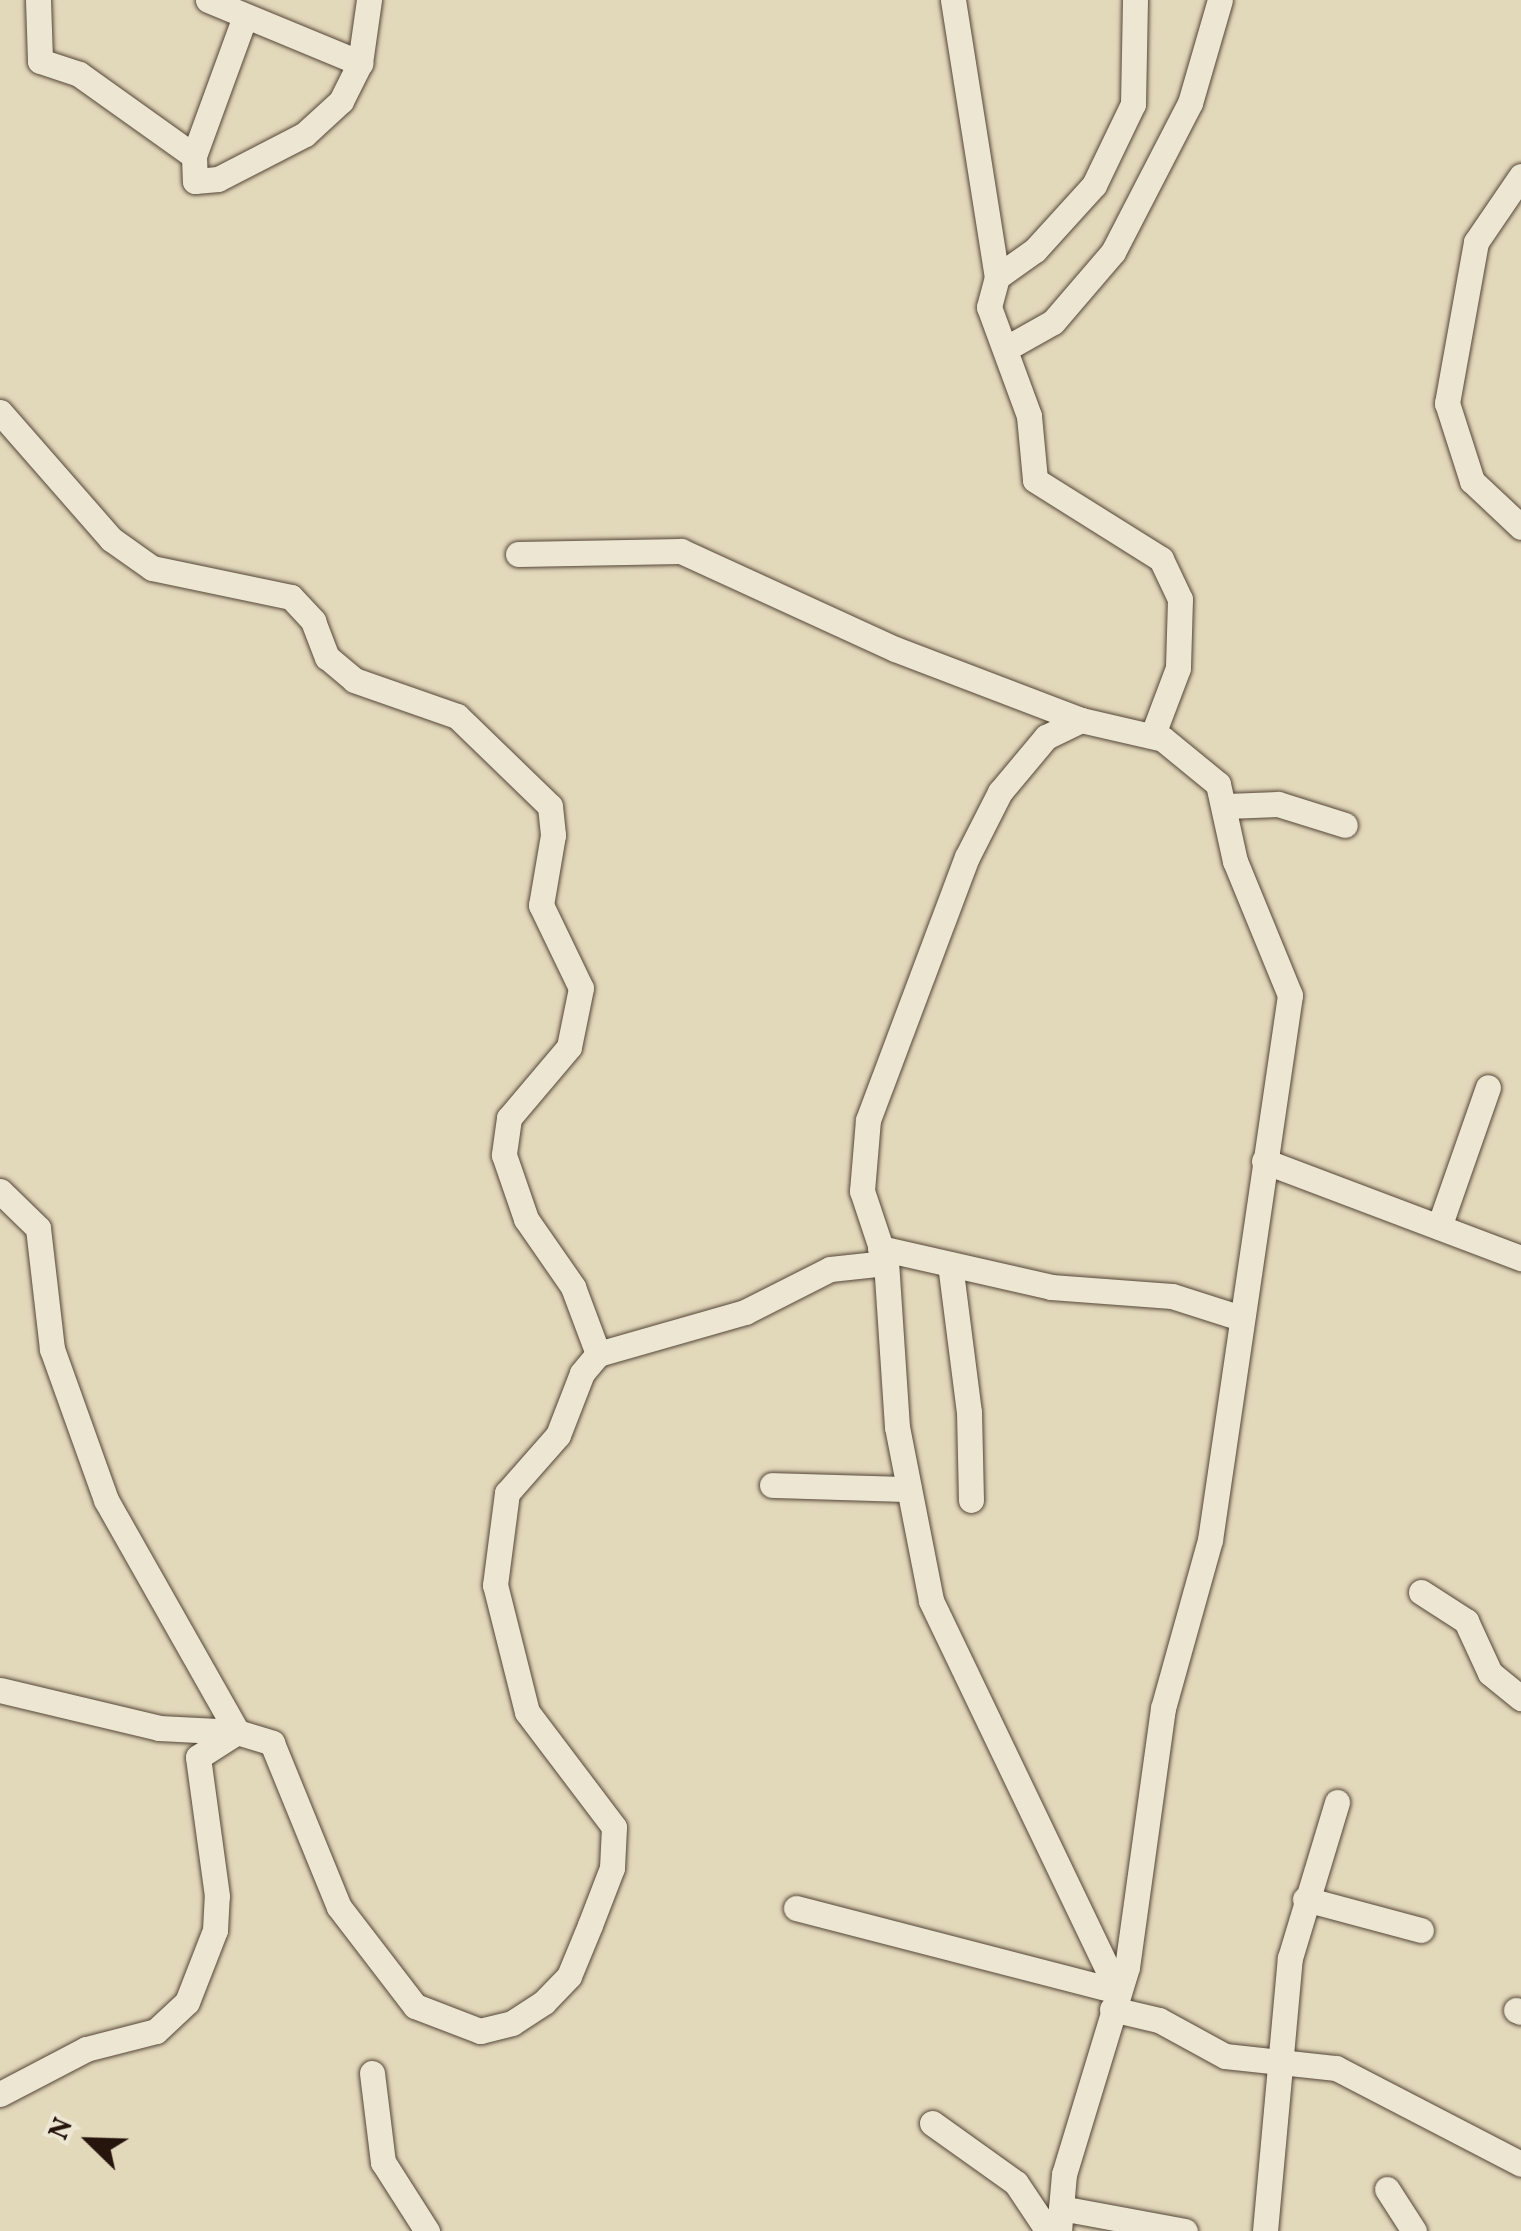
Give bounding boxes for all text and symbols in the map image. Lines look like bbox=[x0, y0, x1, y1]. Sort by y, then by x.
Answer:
north arrow bbox=[40, 2091, 140, 2191]
text: N bbox=[40, 2112, 84, 2146]

